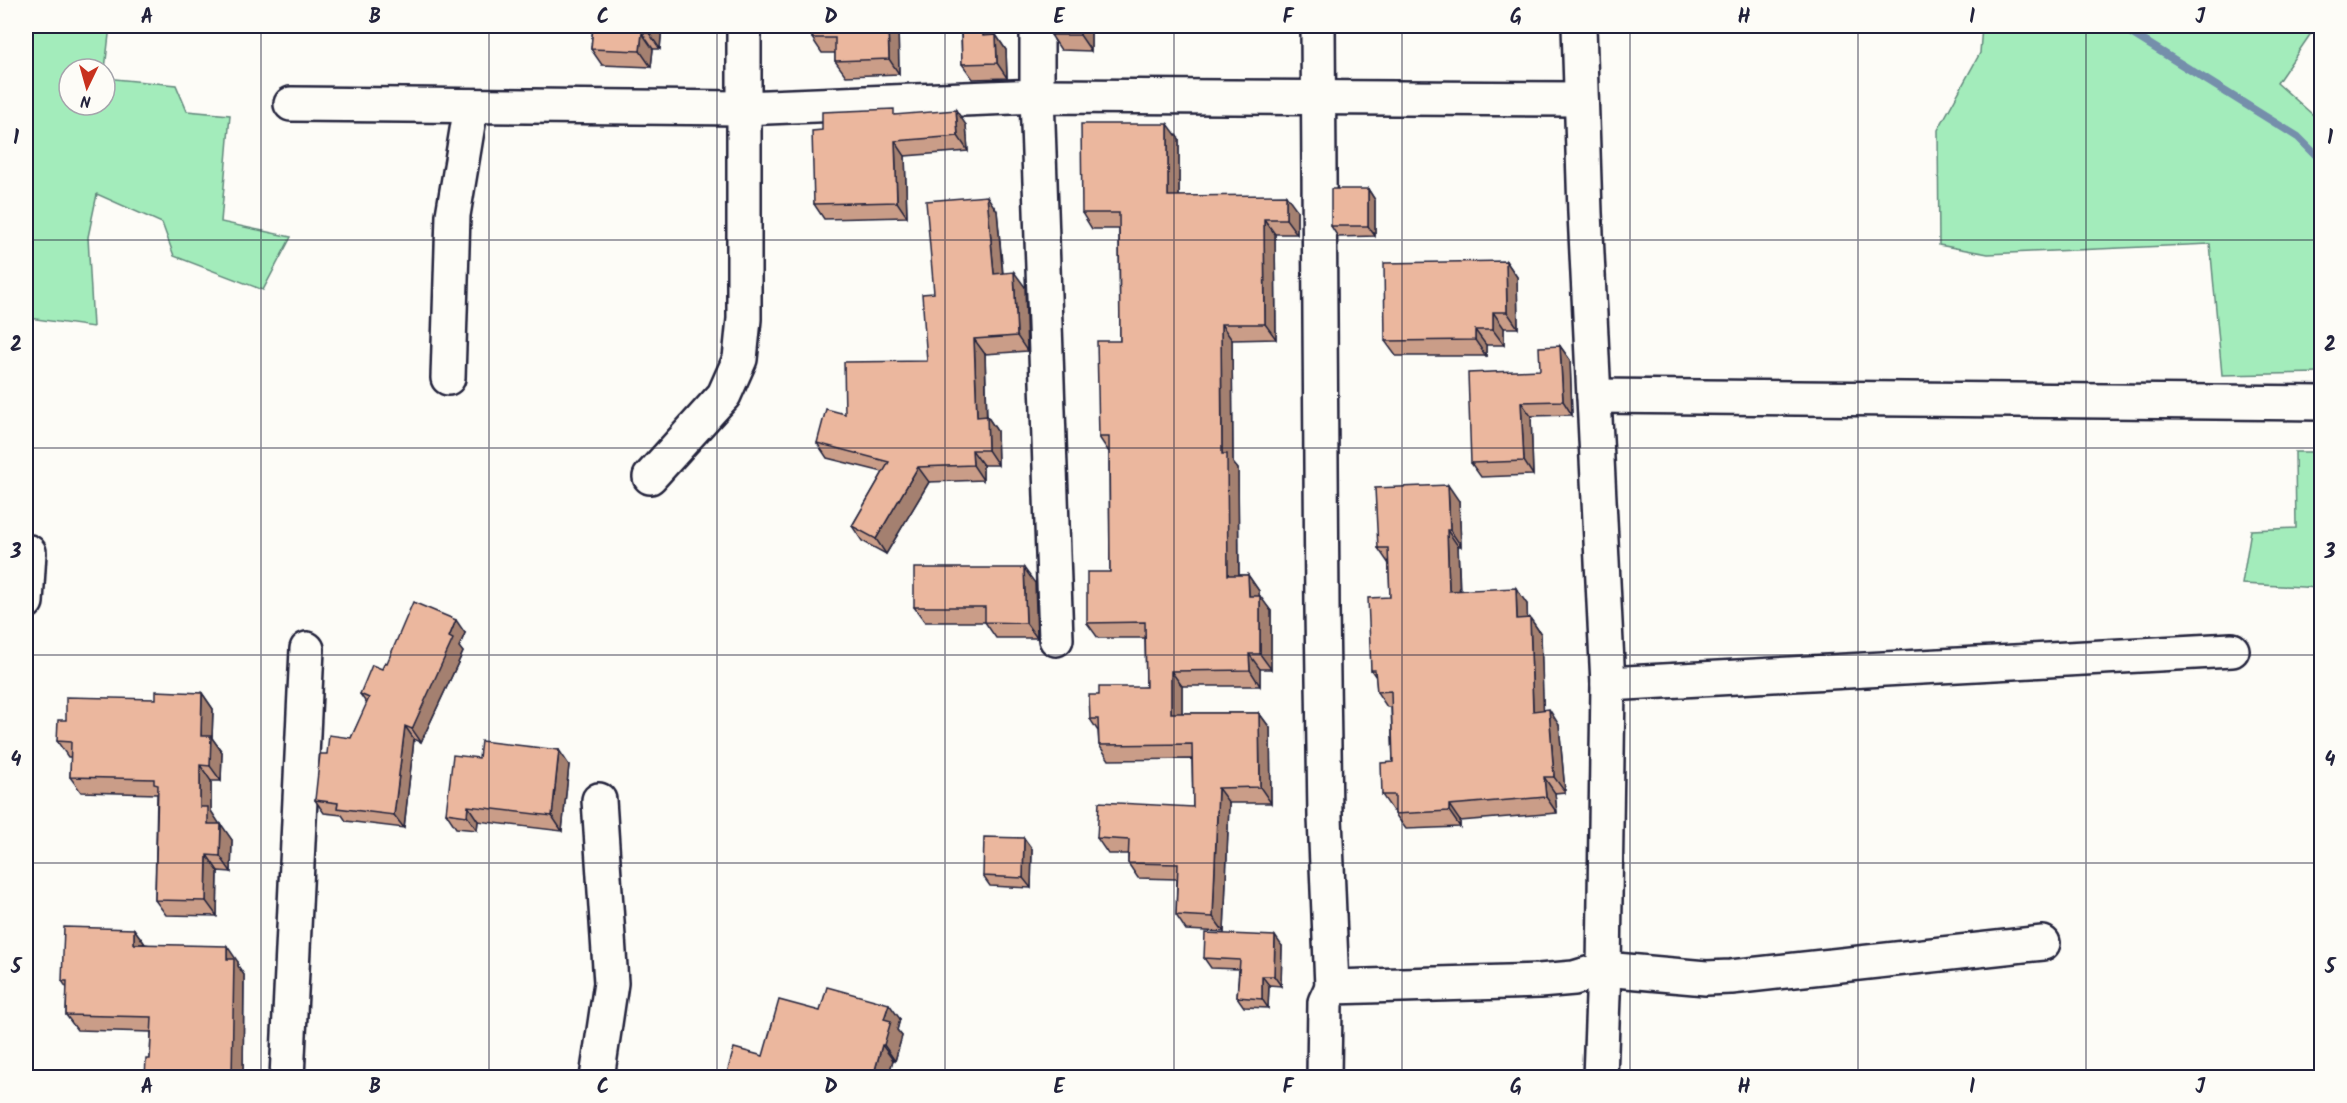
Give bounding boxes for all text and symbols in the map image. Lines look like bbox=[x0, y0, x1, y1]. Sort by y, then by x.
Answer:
text: A bbox=[141, 2, 153, 34]
text: B bbox=[369, 2, 381, 34]
text: C bbox=[597, 2, 609, 34]
text: D bbox=[824, 2, 838, 34]
text: E bbox=[1053, 2, 1065, 34]
text: F bbox=[1283, 2, 1295, 34]
text: G bbox=[1510, 2, 1522, 34]
text: H bbox=[1737, 2, 1751, 34]
text: I bbox=[1969, 2, 1975, 34]
text: J bbox=[2195, 2, 2206, 34]
north arrow bbox=[57, 57, 117, 117]
text: N bbox=[80, 88, 92, 113]
text: 1 bbox=[13, 123, 19, 155]
text: 1 bbox=[2327, 123, 2333, 155]
text: 2 bbox=[10, 330, 22, 362]
text: 2 bbox=[2324, 330, 2336, 362]
text: 3 bbox=[10, 537, 22, 569]
text: 3 bbox=[2324, 537, 2336, 569]
text: 4 bbox=[11, 745, 22, 777]
text: 4 bbox=[2325, 745, 2336, 777]
text: 5 bbox=[10, 952, 23, 984]
text: 5 bbox=[2324, 952, 2337, 984]
text: A bbox=[141, 1072, 153, 1103]
text: B bbox=[369, 1072, 381, 1103]
text: C bbox=[597, 1072, 609, 1103]
text: D bbox=[824, 1072, 838, 1103]
text: E bbox=[1053, 1072, 1065, 1103]
text: F bbox=[1283, 1072, 1295, 1103]
text: G bbox=[1510, 1072, 1522, 1103]
text: H bbox=[1737, 1072, 1751, 1103]
text: I bbox=[1969, 1072, 1975, 1103]
text: J bbox=[2195, 1072, 2206, 1103]

